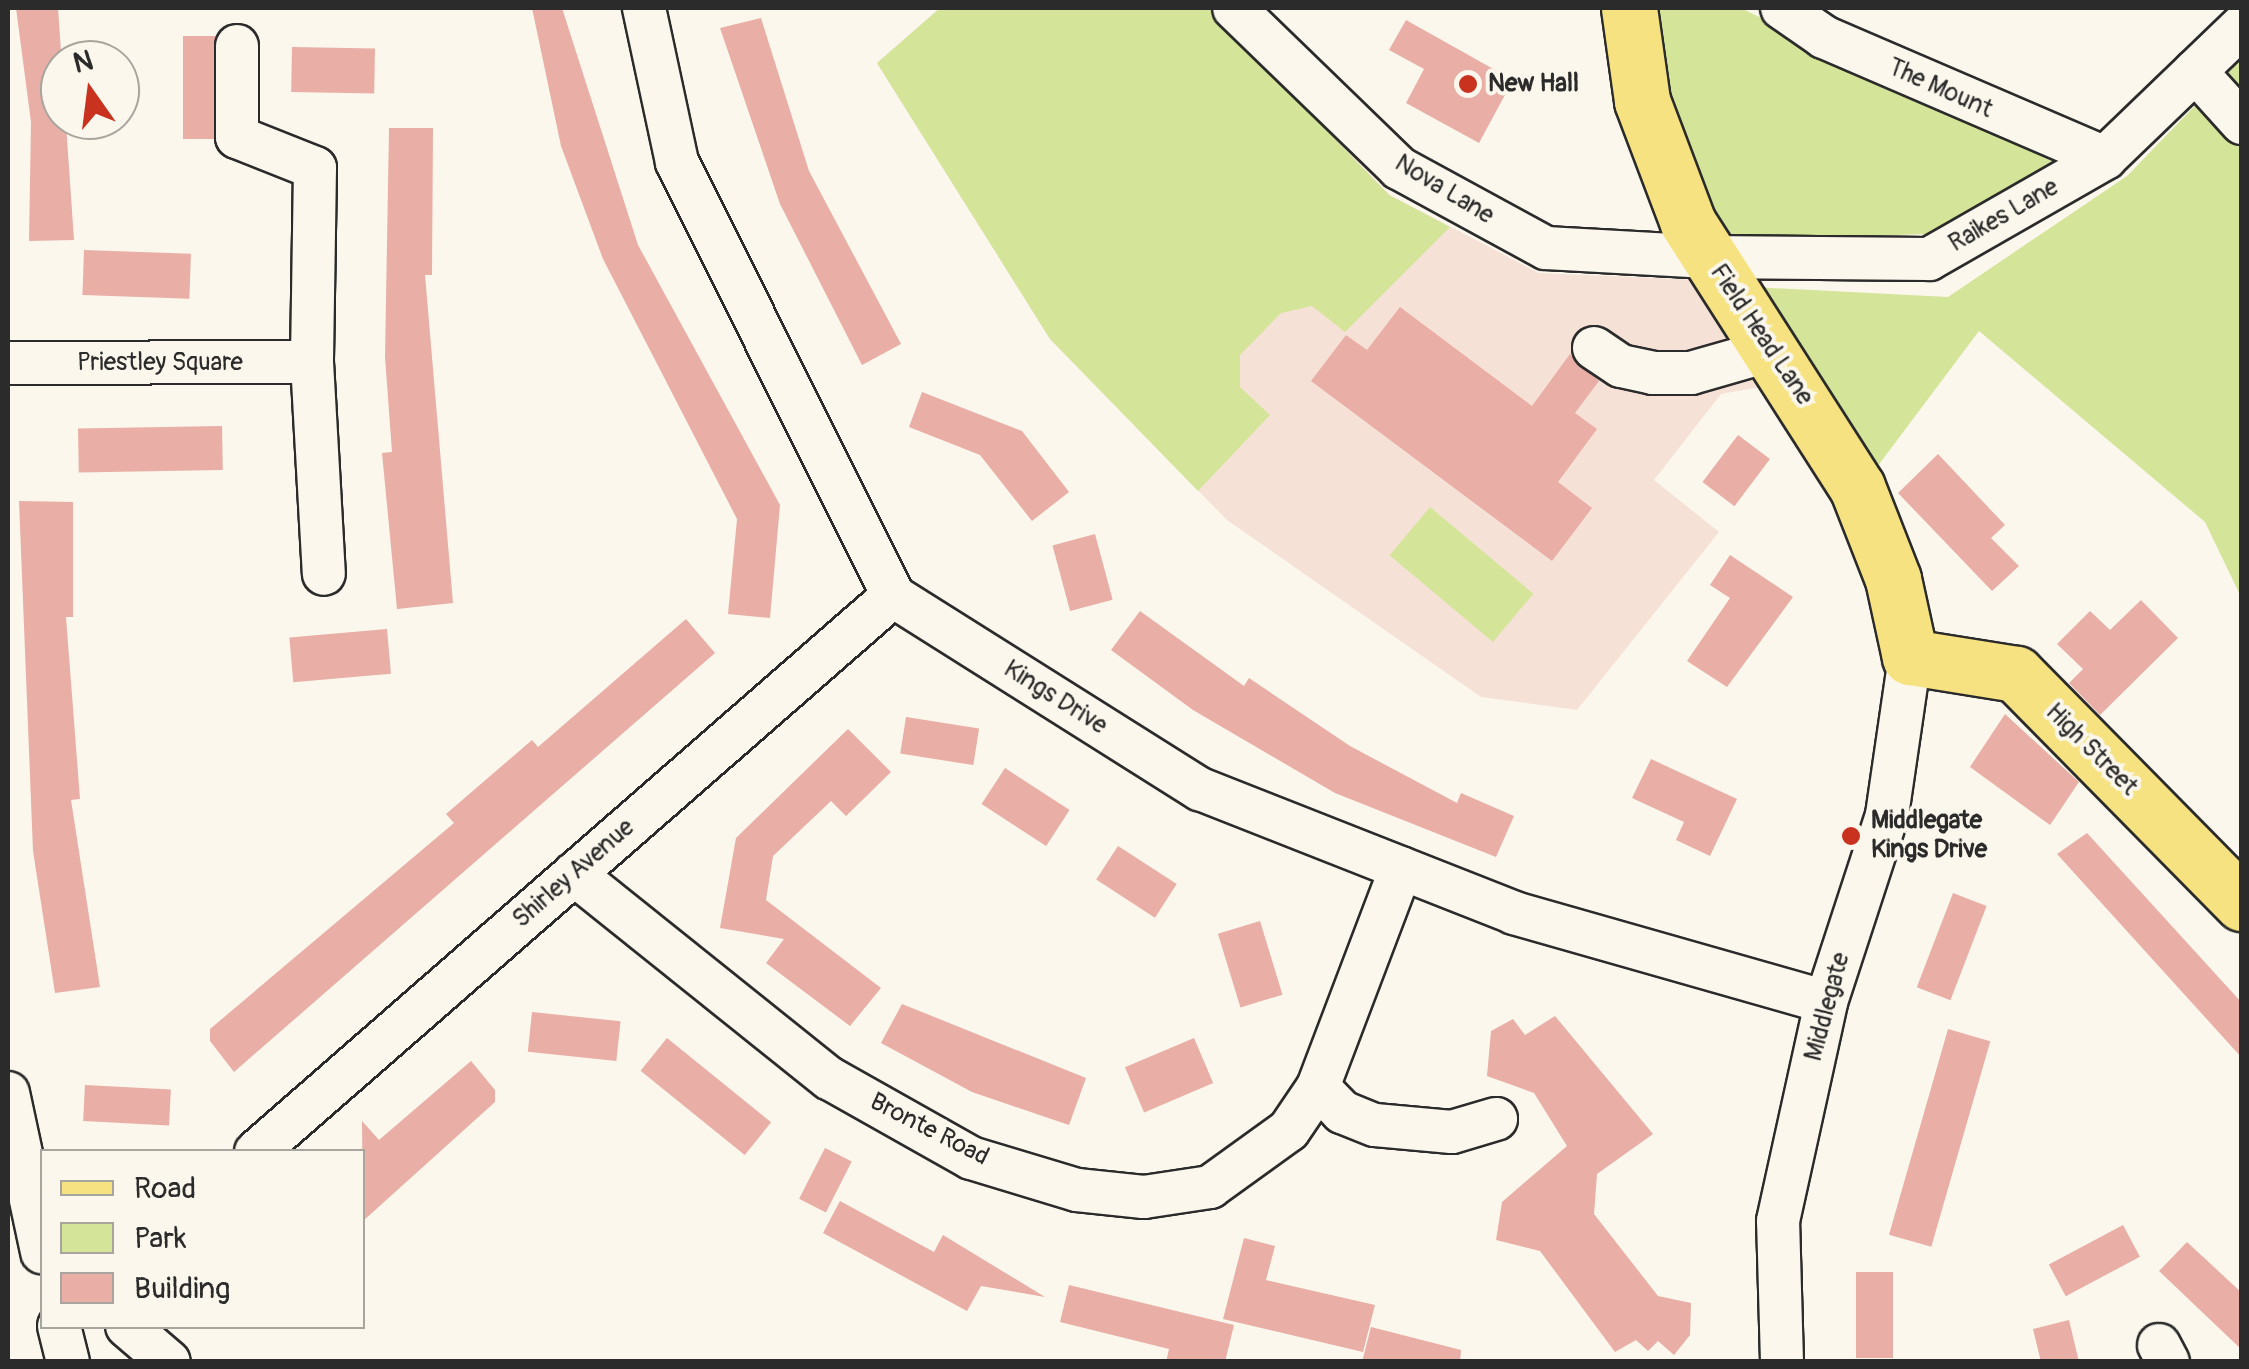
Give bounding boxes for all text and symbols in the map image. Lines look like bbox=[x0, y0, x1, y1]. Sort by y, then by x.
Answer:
north arrow bbox=[40, 40, 140, 140]
text: N bbox=[70, 43, 97, 82]
street label: The Mount bbox=[1883, 53, 1997, 125]
place label: New Hall bbox=[1488, 69, 1579, 99]
marker: New Hall bbox=[1457, 73, 1479, 95]
street label: Nova Lane bbox=[1389, 149, 1499, 231]
street label: Raikes Lane bbox=[1944, 173, 2064, 259]
street label: Field Head Lane bbox=[1703, 259, 1819, 411]
street label: Priestley Square bbox=[77, 348, 243, 378]
street label: Kings Drive bbox=[998, 655, 1112, 741]
street label: High Street bbox=[2039, 698, 2143, 802]
place label: Middlegate Kings Drive bbox=[1871, 807, 1987, 866]
street label: Shirley Avenue bbox=[507, 813, 641, 935]
marker: Middlegate Kings Drive bbox=[1840, 825, 1862, 847]
street label: Middlegate bbox=[1799, 949, 1857, 1065]
street label: Bronte Road bbox=[865, 1087, 993, 1173]
legend bbox=[40, 1149, 365, 1329]
text: Road bbox=[134, 1170, 196, 1207]
text: Park bbox=[134, 1220, 187, 1257]
text: Building bbox=[134, 1270, 230, 1307]

